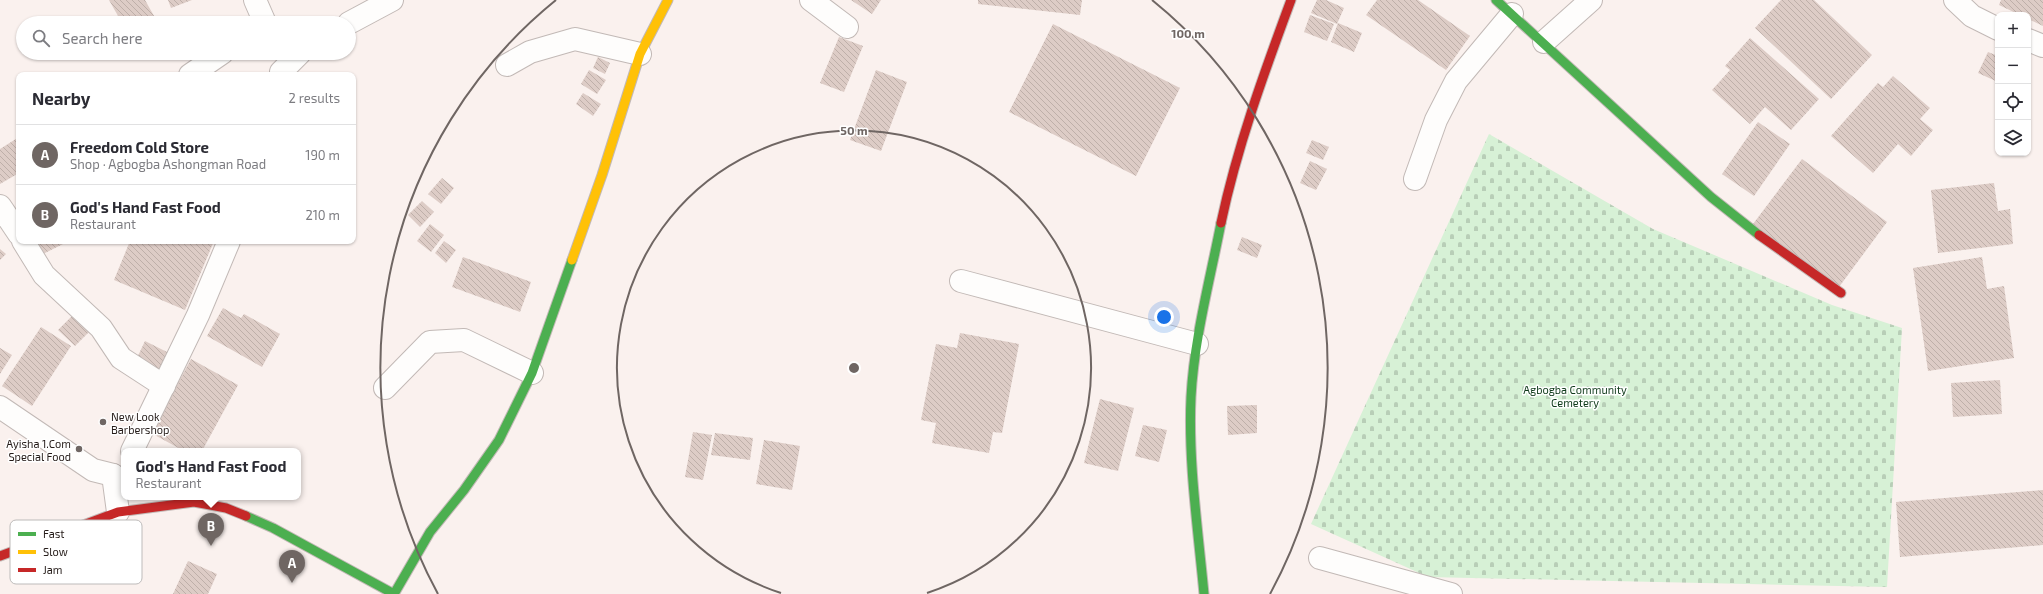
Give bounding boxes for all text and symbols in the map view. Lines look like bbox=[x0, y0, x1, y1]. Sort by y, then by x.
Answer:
map controls bbox=[1995, 12, 2031, 156]
button: + bbox=[1995, 12, 2031, 48]
search box bbox=[16, 16, 356, 60]
text: 100 m bbox=[1171, 26, 1205, 40]
icon: search bbox=[30, 27, 52, 49]
text: Search here bbox=[62, 29, 143, 47]
button: − bbox=[1995, 48, 2031, 84]
button: locate bbox=[1995, 84, 2031, 120]
text: Nearby bbox=[32, 88, 90, 108]
text: 2 results bbox=[288, 90, 340, 106]
button: layers bbox=[1995, 120, 2031, 156]
text: 50 m bbox=[840, 123, 868, 137]
text: Freedom Cold Store bbox=[70, 138, 209, 156]
text: A bbox=[41, 147, 49, 163]
text: 190 m bbox=[305, 147, 340, 163]
text: Shop · Agbogba Ashongman Road bbox=[70, 156, 266, 172]
text: God's Hand Fast Food bbox=[70, 198, 221, 216]
text: B bbox=[41, 207, 49, 223]
text: 210 m bbox=[305, 207, 340, 223]
text: Restaurant bbox=[70, 216, 136, 232]
your location bbox=[1154, 307, 1174, 327]
centre of rings bbox=[847, 361, 861, 375]
park label: Agbogba Community Cemetery bbox=[1523, 383, 1627, 409]
place label: New Look Barbershop bbox=[111, 410, 169, 436]
marker: New Look Barbershop bbox=[98, 417, 108, 427]
place label: Ayisha 1.Com Special Food bbox=[6, 437, 71, 463]
marker: Ayisha 1.Com Special Food bbox=[74, 444, 84, 454]
popup bbox=[121, 448, 301, 500]
text: God's Hand Fast Food bbox=[136, 457, 286, 475]
text: Restaurant bbox=[136, 475, 202, 491]
pin: B bbox=[198, 513, 224, 546]
legend bbox=[10, 520, 142, 584]
text: Fast bbox=[43, 527, 65, 540]
text: Slow bbox=[43, 545, 68, 558]
pin: A bbox=[279, 550, 305, 583]
text: Jam bbox=[43, 563, 62, 576]

